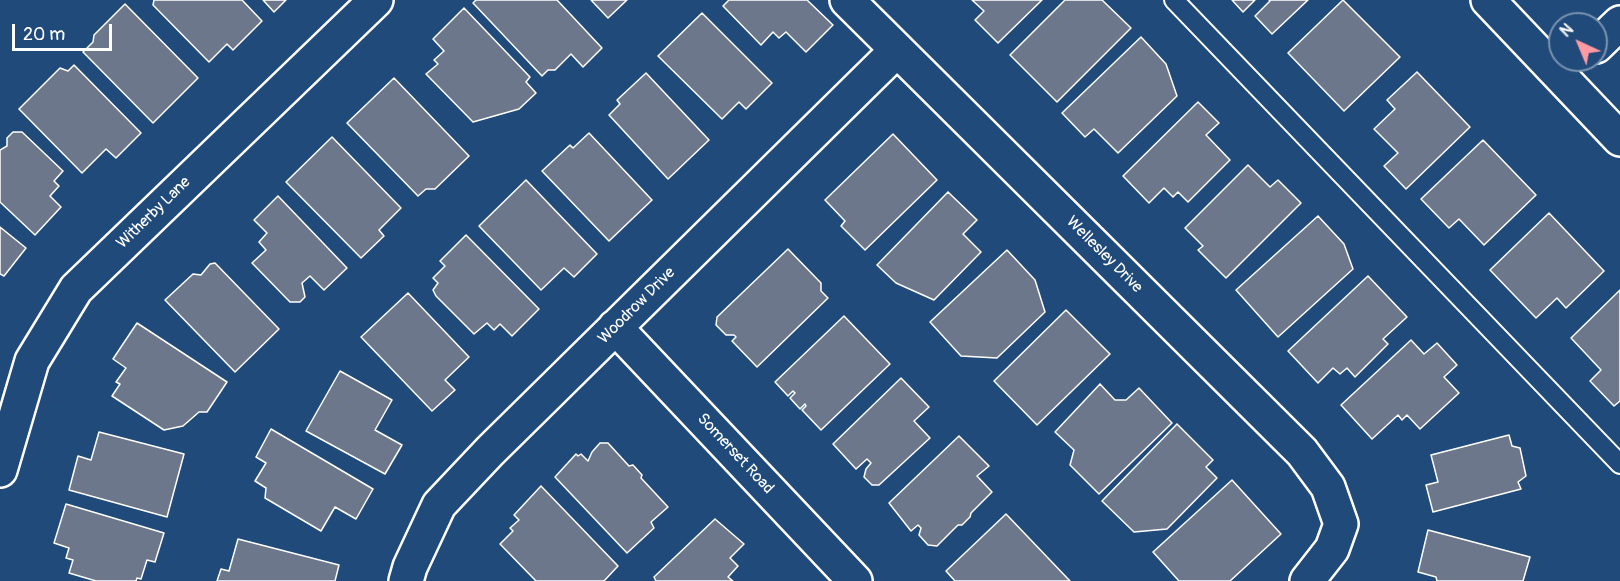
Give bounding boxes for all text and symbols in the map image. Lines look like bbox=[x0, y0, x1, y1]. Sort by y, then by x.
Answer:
scale bar bbox=[15, 12, 116, 50]
north arrow bbox=[1548, 12, 1608, 72]
text: N bbox=[1556, 20, 1578, 41]
text: 20 m bbox=[23, 23, 65, 46]
street label: Witherby Lane bbox=[113, 173, 195, 253]
street label: Wellesley Drive bbox=[1062, 213, 1146, 297]
street label: Woodrow Drive bbox=[595, 264, 679, 348]
street label: Somerset Road bbox=[693, 410, 777, 498]

